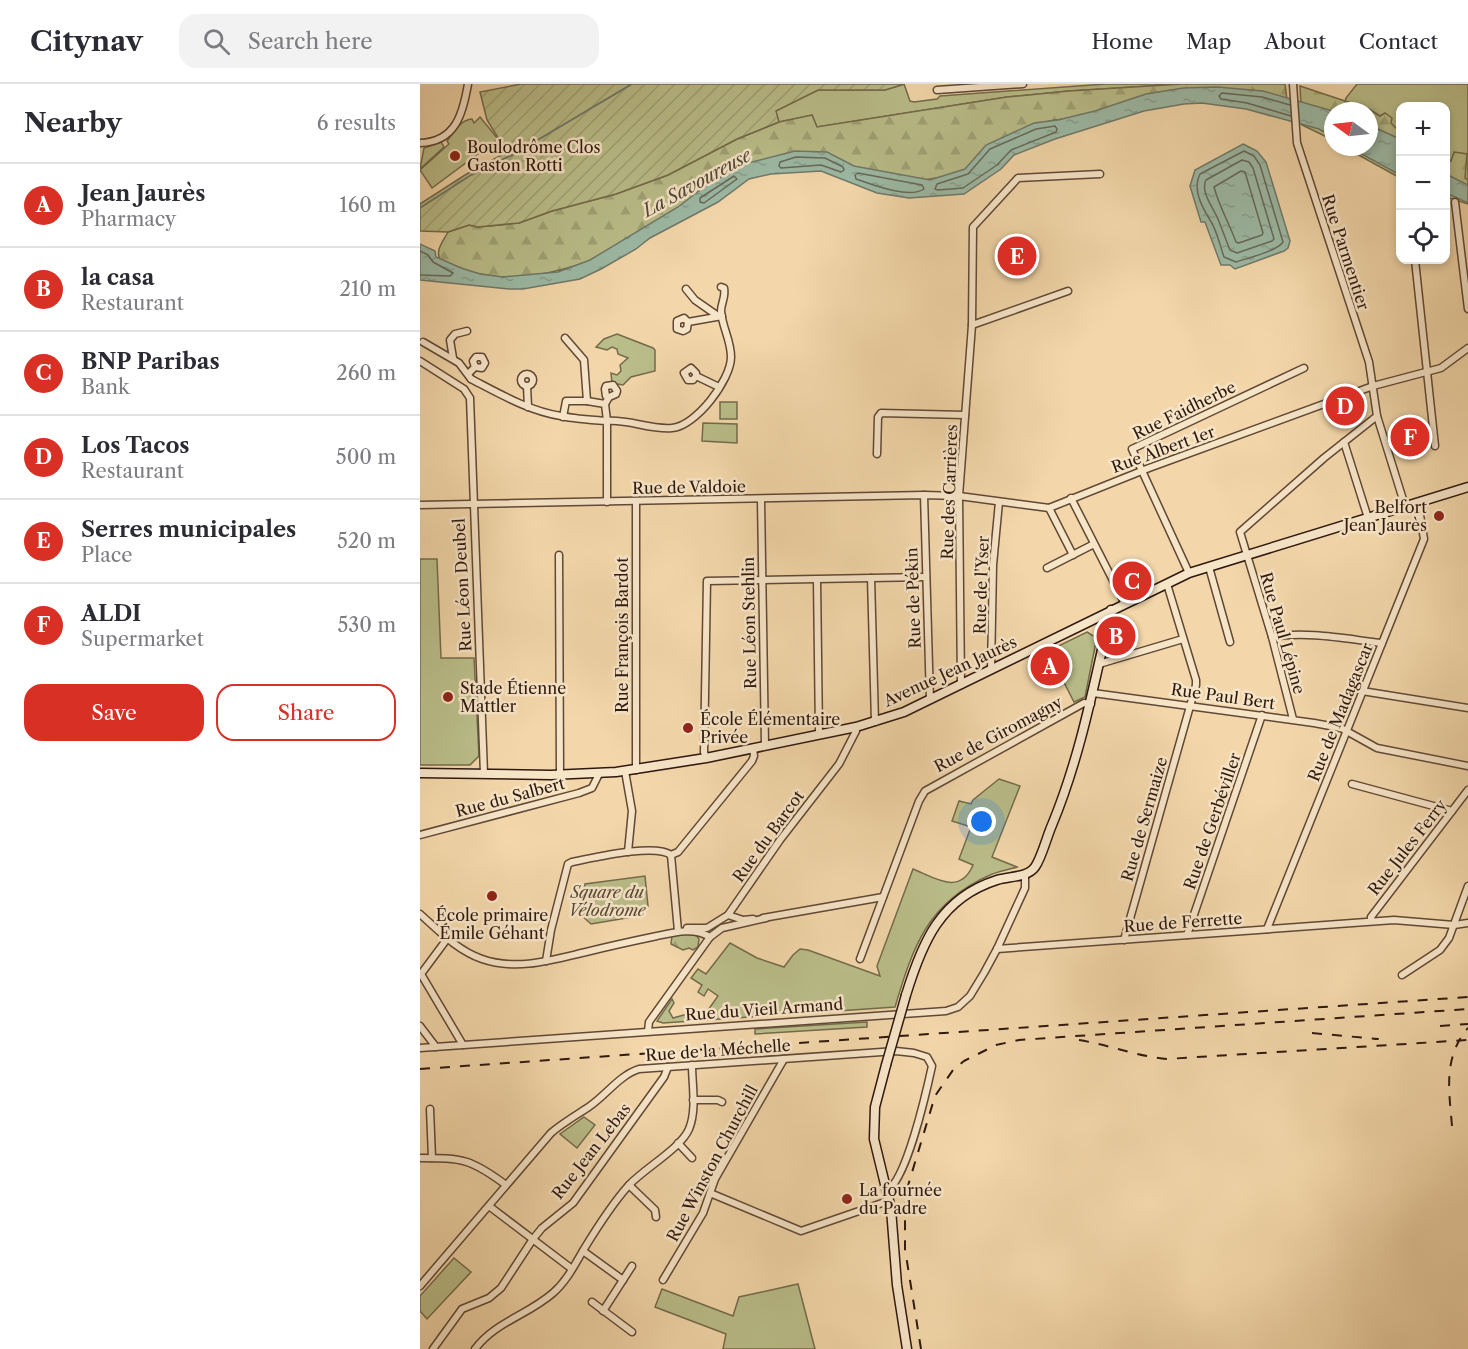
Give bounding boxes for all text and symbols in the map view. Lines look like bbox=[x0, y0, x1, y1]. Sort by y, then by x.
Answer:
search box bbox=[179, 14, 599, 68]
text: Citynav bbox=[30, 24, 143, 58]
icon: search bbox=[200, 25, 233, 58]
text: Search here bbox=[248, 28, 372, 55]
text: Home bbox=[1092, 29, 1153, 54]
text: Map bbox=[1186, 29, 1231, 54]
text: About bbox=[1264, 29, 1326, 54]
text: Contact bbox=[1359, 29, 1438, 54]
north arrow bbox=[1324, 102, 1378, 156]
map controls bbox=[1396, 102, 1450, 264]
button: + bbox=[1396, 102, 1450, 156]
text: Nearby bbox=[24, 107, 122, 139]
text: 6 results bbox=[317, 111, 396, 135]
place label: Boulodrôme Clos Gaston Rotti bbox=[467, 137, 601, 175]
water label: La Savoureuse bbox=[637, 143, 756, 223]
marker: Boulodrôme Clos Gaston Rotti bbox=[448, 149, 462, 163]
button: − bbox=[1396, 156, 1450, 210]
text: Jean Jaurès bbox=[81, 180, 205, 207]
street label: Rue Parmentier bbox=[1318, 192, 1374, 313]
text: A bbox=[36, 193, 51, 217]
text: 160 m bbox=[339, 193, 396, 217]
text: Pharmacy bbox=[81, 207, 176, 231]
button: locate bbox=[1396, 210, 1450, 264]
pin: E bbox=[998, 234, 1036, 279]
text: la casa bbox=[81, 264, 155, 291]
text: B bbox=[36, 277, 51, 301]
text: 210 m bbox=[339, 277, 396, 301]
text: Restaurant bbox=[81, 291, 184, 315]
text: BNP Paribas bbox=[81, 348, 220, 375]
text: C bbox=[35, 361, 52, 385]
text: 260 m bbox=[336, 361, 396, 385]
text: Bank bbox=[81, 375, 130, 399]
street label: Rue Faidherbe bbox=[1129, 376, 1239, 444]
pin: D bbox=[1326, 384, 1364, 428]
pin: F bbox=[1390, 414, 1430, 460]
street label: Rue Albert 1er bbox=[1109, 421, 1218, 477]
street label: Rue des Carrières bbox=[937, 424, 961, 560]
text: Los Tacos bbox=[81, 432, 190, 459]
text: D bbox=[35, 445, 52, 469]
text: 500 m bbox=[336, 445, 396, 469]
text: Restaurant bbox=[81, 459, 184, 483]
street label: Rue de Valdoie bbox=[632, 476, 746, 498]
place label: Belfort Jean Jaurès bbox=[1341, 497, 1427, 535]
marker: Belfort Jean Jaurès bbox=[1432, 509, 1446, 523]
text: Serres municipales bbox=[81, 516, 296, 543]
street label: Rue Léon Deubel bbox=[449, 518, 475, 652]
text: E bbox=[36, 529, 51, 553]
text: 520 m bbox=[337, 529, 396, 553]
street label: Rue de l'Yser bbox=[969, 535, 993, 635]
text: Place bbox=[81, 543, 132, 567]
street label: Rue de Pékin bbox=[901, 547, 925, 649]
street label: Rue François Bardot bbox=[612, 557, 632, 713]
street label: Rue Léon Stehlin bbox=[738, 557, 760, 689]
pin: C bbox=[1112, 558, 1152, 604]
street label: Rue Paul Lépine bbox=[1256, 570, 1310, 696]
text: ALDI bbox=[81, 600, 141, 627]
text: F bbox=[37, 613, 50, 637]
text: 530 m bbox=[338, 613, 396, 637]
pin: B bbox=[1096, 614, 1136, 658]
text: Supermarket bbox=[81, 627, 204, 651]
street label: Avenue Jean Jaurès bbox=[879, 631, 1020, 711]
street label: Rue de Madagascar bbox=[1303, 640, 1377, 784]
pin: A bbox=[1030, 644, 1070, 688]
place label: Stade Étienne Mattler bbox=[460, 678, 566, 716]
street label: Rue Paul Bert bbox=[1170, 679, 1277, 713]
button: Save bbox=[24, 684, 204, 741]
button: Share bbox=[216, 684, 396, 741]
marker: Stade Étienne Mattler bbox=[441, 690, 455, 704]
street label: Rue de Giromagny bbox=[931, 691, 1066, 776]
place label: École Élémentaire Privée bbox=[700, 709, 840, 747]
marker: École Élémentaire Privée bbox=[681, 721, 695, 735]
street label: Rue de Gerbéviller bbox=[1179, 750, 1245, 892]
street label: Rue de Sermaize bbox=[1117, 754, 1171, 883]
street label: Rue du Salbert bbox=[453, 773, 567, 821]
street label: Rue du Barcot bbox=[728, 786, 808, 886]
street label: Rue Jules Ferry bbox=[1363, 794, 1451, 899]
your location bbox=[967, 807, 996, 836]
park label: Square du Vélodrome bbox=[569, 882, 647, 920]
marker: École primaire Émile Géhant bbox=[485, 889, 499, 903]
place label: École primaire Émile Géhant bbox=[436, 905, 548, 943]
street label: Rue de Ferrette bbox=[1123, 908, 1243, 936]
street label: Rue du Vieil Armand bbox=[684, 993, 844, 1024]
street label: Rue de la Méchelle bbox=[645, 1035, 791, 1065]
street label: Rue Winston Churchill bbox=[662, 1081, 762, 1245]
street label: Rue Jean Lebas bbox=[547, 1099, 635, 1203]
place label: La fournée du Padre bbox=[859, 1180, 942, 1218]
marker: La fournée du Padre bbox=[840, 1192, 854, 1206]

